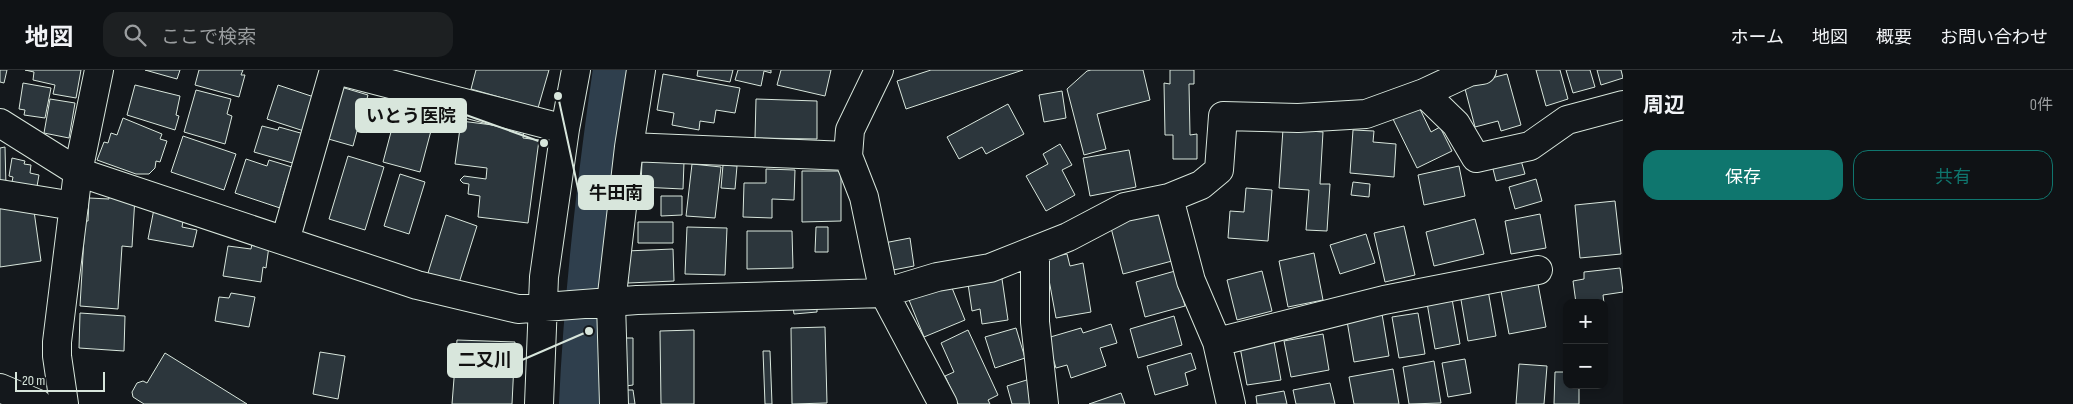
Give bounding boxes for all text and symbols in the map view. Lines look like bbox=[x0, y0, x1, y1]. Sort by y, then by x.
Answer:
search box bbox=[103, 12, 453, 57]
icon: search bbox=[121, 21, 149, 49]
text: 地図 bbox=[25, 23, 73, 52]
text: ここで検索 bbox=[161, 26, 256, 49]
text: ホーム bbox=[1731, 27, 1784, 48]
text: 地図 bbox=[1812, 27, 1848, 48]
text: 概要 bbox=[1876, 27, 1912, 48]
text: お問い合わせ bbox=[1940, 27, 2048, 48]
text: 周辺 bbox=[1643, 93, 1685, 118]
text: 0件 bbox=[2030, 96, 2053, 115]
callout: いとう医院 bbox=[356, 99, 466, 132]
text: いとう医院 bbox=[366, 106, 456, 127]
button: 保存 bbox=[1643, 150, 1843, 200]
button: 共有 bbox=[1853, 150, 2053, 200]
callout: 牛田南 bbox=[579, 176, 653, 209]
text: 牛田南 bbox=[589, 183, 643, 204]
map controls bbox=[1563, 299, 1608, 389]
button: + bbox=[1563, 299, 1608, 344]
callout: 二又川 bbox=[448, 344, 522, 377]
button: − bbox=[1563, 344, 1608, 389]
text: 二又川 bbox=[458, 350, 512, 371]
scale bar bbox=[15, 369, 105, 392]
text: 20 m bbox=[22, 372, 45, 389]

